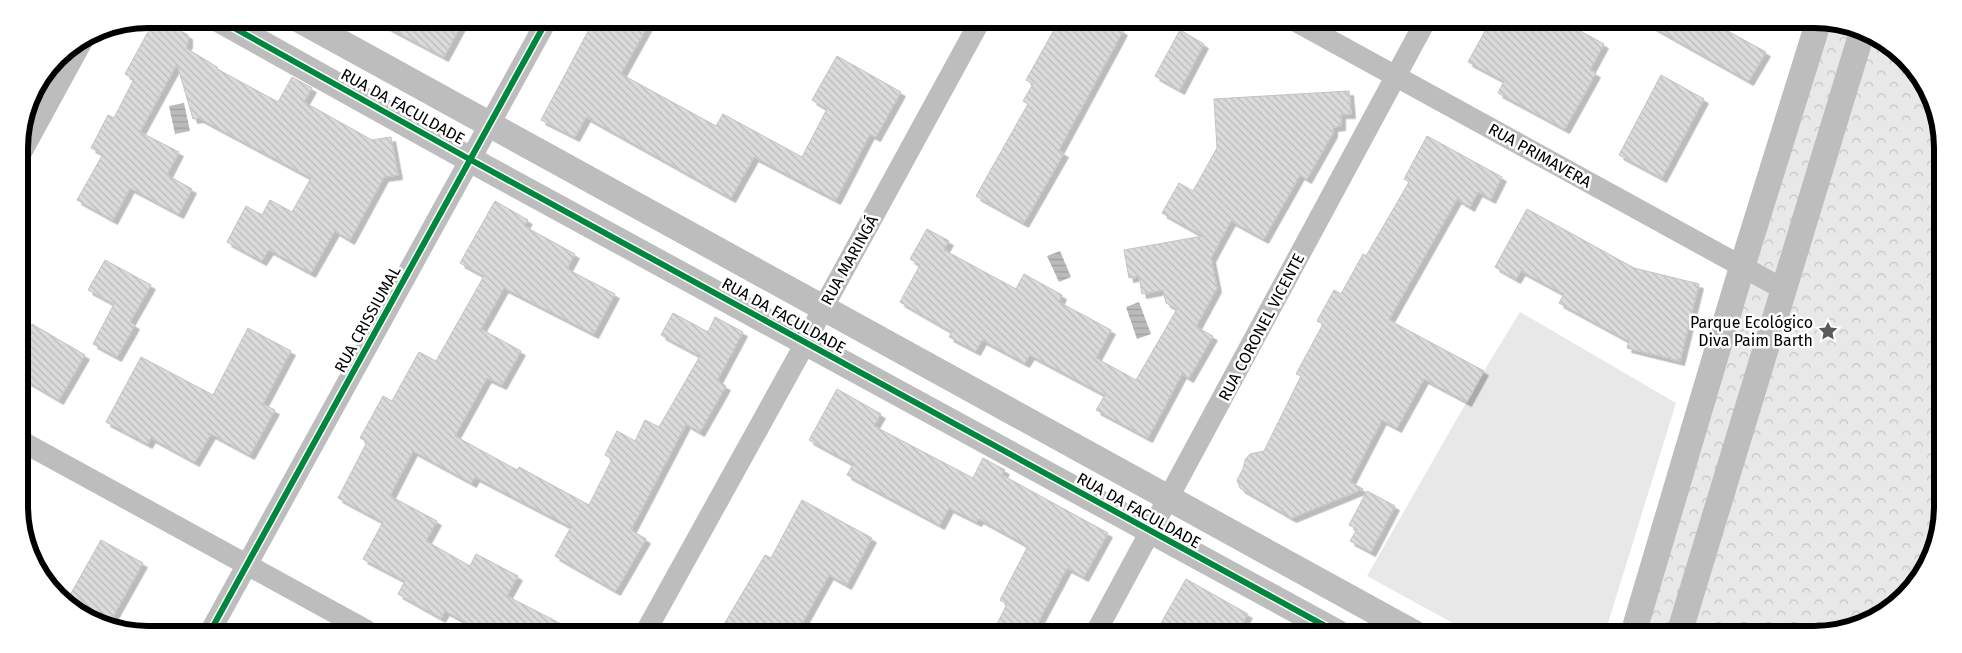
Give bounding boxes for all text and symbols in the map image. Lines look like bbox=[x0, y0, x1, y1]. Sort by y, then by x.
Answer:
street label: RUA DA FACULDADE bbox=[338, 65, 468, 148]
street label: RUA PRIMAVERA bbox=[1485, 119, 1595, 192]
street label: RUA MARINGÁ bbox=[816, 211, 882, 308]
street label: RUA CORONEL VICENTE bbox=[1214, 250, 1308, 404]
street label: RUA CRISSIUMAL bbox=[330, 263, 405, 376]
street label: RUA DA FACULDADE bbox=[719, 274, 849, 357]
place label: Parque Ecológico Diva Paim Barth bbox=[1690, 313, 1813, 350]
place icon: Parque Ecológico Diva Paim Barth bbox=[1817, 320, 1839, 342]
street label: RUA DA FACULDADE bbox=[1074, 469, 1204, 552]

